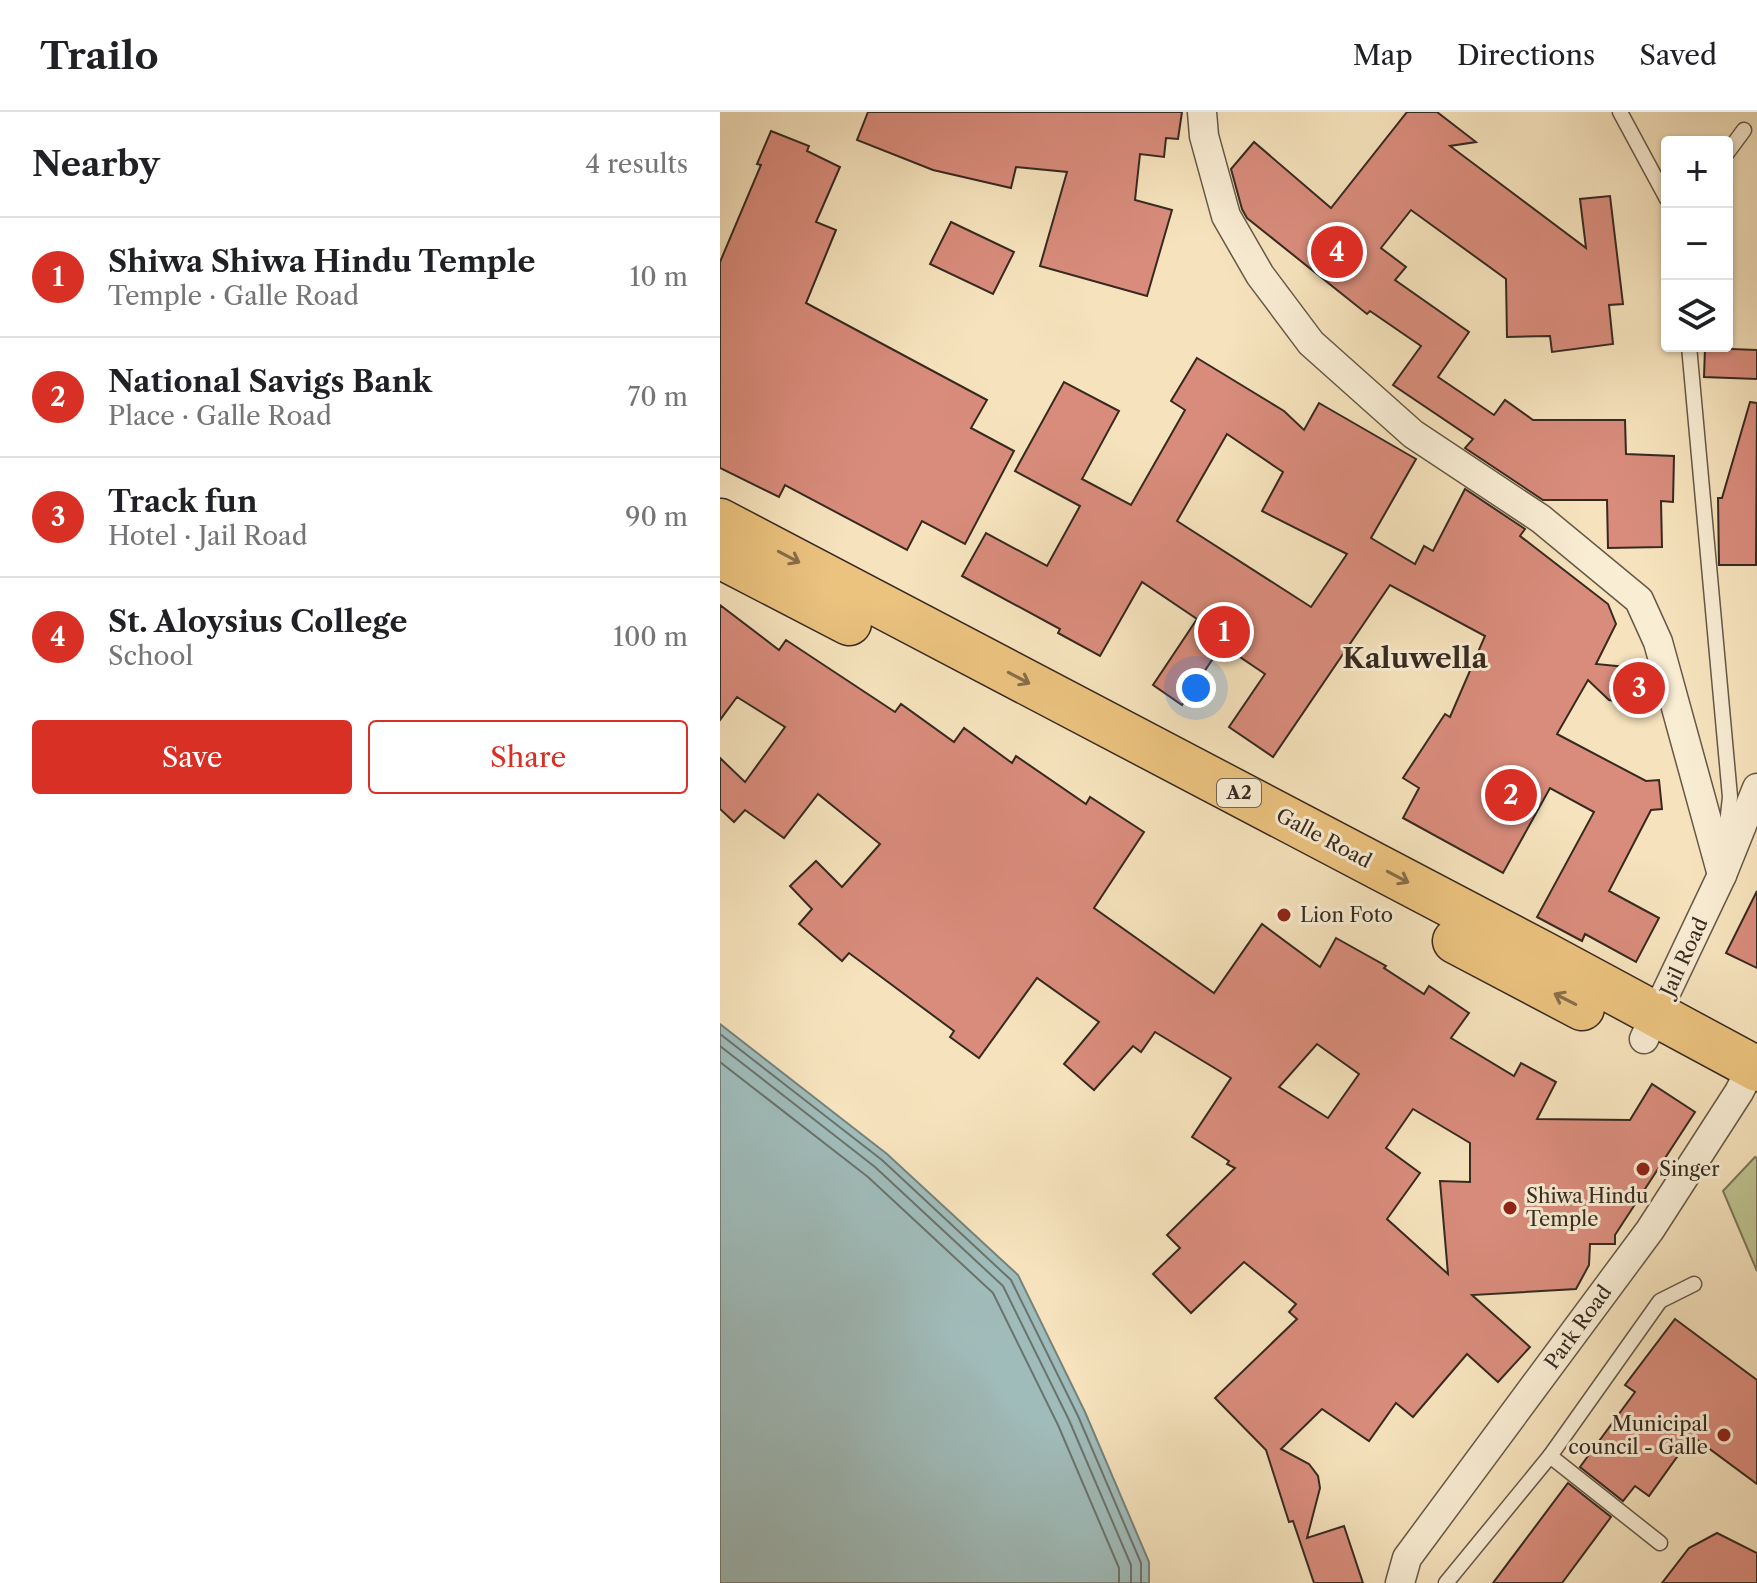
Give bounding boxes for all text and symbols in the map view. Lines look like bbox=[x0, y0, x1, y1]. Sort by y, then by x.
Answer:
text: Trailo bbox=[40, 32, 159, 79]
text: Map bbox=[1353, 38, 1413, 72]
text: Directions bbox=[1457, 38, 1595, 72]
text: Saved bbox=[1639, 38, 1717, 72]
map controls bbox=[1661, 136, 1733, 352]
button: + bbox=[1661, 136, 1733, 208]
text: Nearby bbox=[32, 143, 160, 185]
text: 4 results bbox=[585, 148, 688, 180]
button: − bbox=[1661, 208, 1733, 280]
pin: 4 bbox=[1311, 222, 1363, 282]
text: Shiwa Shiwa Hindu Temple bbox=[108, 243, 535, 280]
text: 1 bbox=[52, 261, 64, 293]
text: 10 m bbox=[629, 261, 688, 293]
text: Temple · Galle Road bbox=[108, 280, 359, 312]
button: layers bbox=[1661, 280, 1733, 352]
text: National Savigs Bank bbox=[108, 363, 432, 400]
text: 2 bbox=[50, 381, 66, 413]
text: 70 m bbox=[628, 381, 688, 413]
text: Place · Galle Road bbox=[108, 400, 332, 432]
text: Track fun bbox=[108, 483, 258, 520]
text: 3 bbox=[51, 501, 65, 533]
text: 90 m bbox=[625, 501, 688, 533]
text: Hotel · Jail Road bbox=[108, 520, 308, 552]
one-way arrow bbox=[777, 550, 800, 566]
pin: 1 bbox=[1198, 602, 1250, 662]
text: St. Aloysius College bbox=[108, 603, 408, 640]
text: 4 bbox=[50, 621, 66, 653]
text: 100 m bbox=[613, 621, 688, 653]
text: School bbox=[108, 640, 193, 672]
district label: Kaluwella bbox=[1342, 641, 1488, 675]
pin: 3 bbox=[1613, 658, 1665, 718]
your location bbox=[1176, 668, 1216, 708]
one-way arrow bbox=[1007, 670, 1031, 686]
button: Save bbox=[32, 720, 352, 794]
button: Share bbox=[368, 720, 688, 794]
pin: 2 bbox=[1485, 765, 1537, 825]
road number: A2 bbox=[1217, 779, 1261, 807]
street label: Galle Road bbox=[1272, 803, 1376, 873]
one-way arrow bbox=[1386, 870, 1410, 886]
place label: Lion Foto bbox=[1300, 903, 1393, 927]
marker: Lion Foto bbox=[1275, 906, 1293, 924]
street label: Jail Road bbox=[1654, 914, 1713, 1003]
one-way arrow bbox=[1553, 990, 1577, 1006]
place label: Singer bbox=[1659, 1157, 1720, 1181]
marker: Singer bbox=[1634, 1160, 1652, 1178]
place label: Shiwa Hindu Temple bbox=[1526, 1184, 1648, 1231]
marker: Shiwa Hindu Temple bbox=[1501, 1199, 1519, 1217]
street label: Park Road bbox=[1540, 1280, 1616, 1374]
place label: Municipal council - Galle bbox=[1568, 1412, 1708, 1459]
marker: Municipal council - Galle bbox=[1715, 1426, 1733, 1444]

